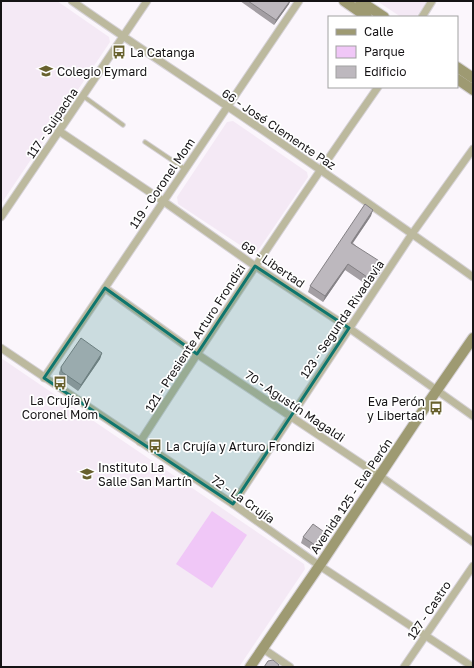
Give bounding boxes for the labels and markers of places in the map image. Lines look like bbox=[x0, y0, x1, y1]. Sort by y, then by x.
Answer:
bus stop icon: La Catanga bbox=[111, 44, 127, 60]
place label: La Catanga bbox=[130, 45, 195, 60]
school or university icon: Colegio Eymard bbox=[38, 63, 54, 79]
place label: Colegio Eymard bbox=[57, 64, 147, 79]
bus stop icon: La Crujía y Coronel Mom bbox=[52, 375, 68, 391]
place label: La Crujía y Coronel Mom bbox=[22, 393, 98, 422]
place label: Eva Perón y Libertad bbox=[367, 394, 425, 423]
bus stop icon: Eva Perón y Libertad bbox=[428, 400, 444, 416]
bus stop icon: La Crujía y Arturo Frondizi bbox=[147, 438, 163, 454]
place label: La Crujía y Arturo Frondizi bbox=[166, 439, 315, 454]
place label: Instituto La Salle San Martín bbox=[98, 460, 192, 489]
school or university icon: Instituto La Salle San Martín bbox=[79, 466, 95, 482]

